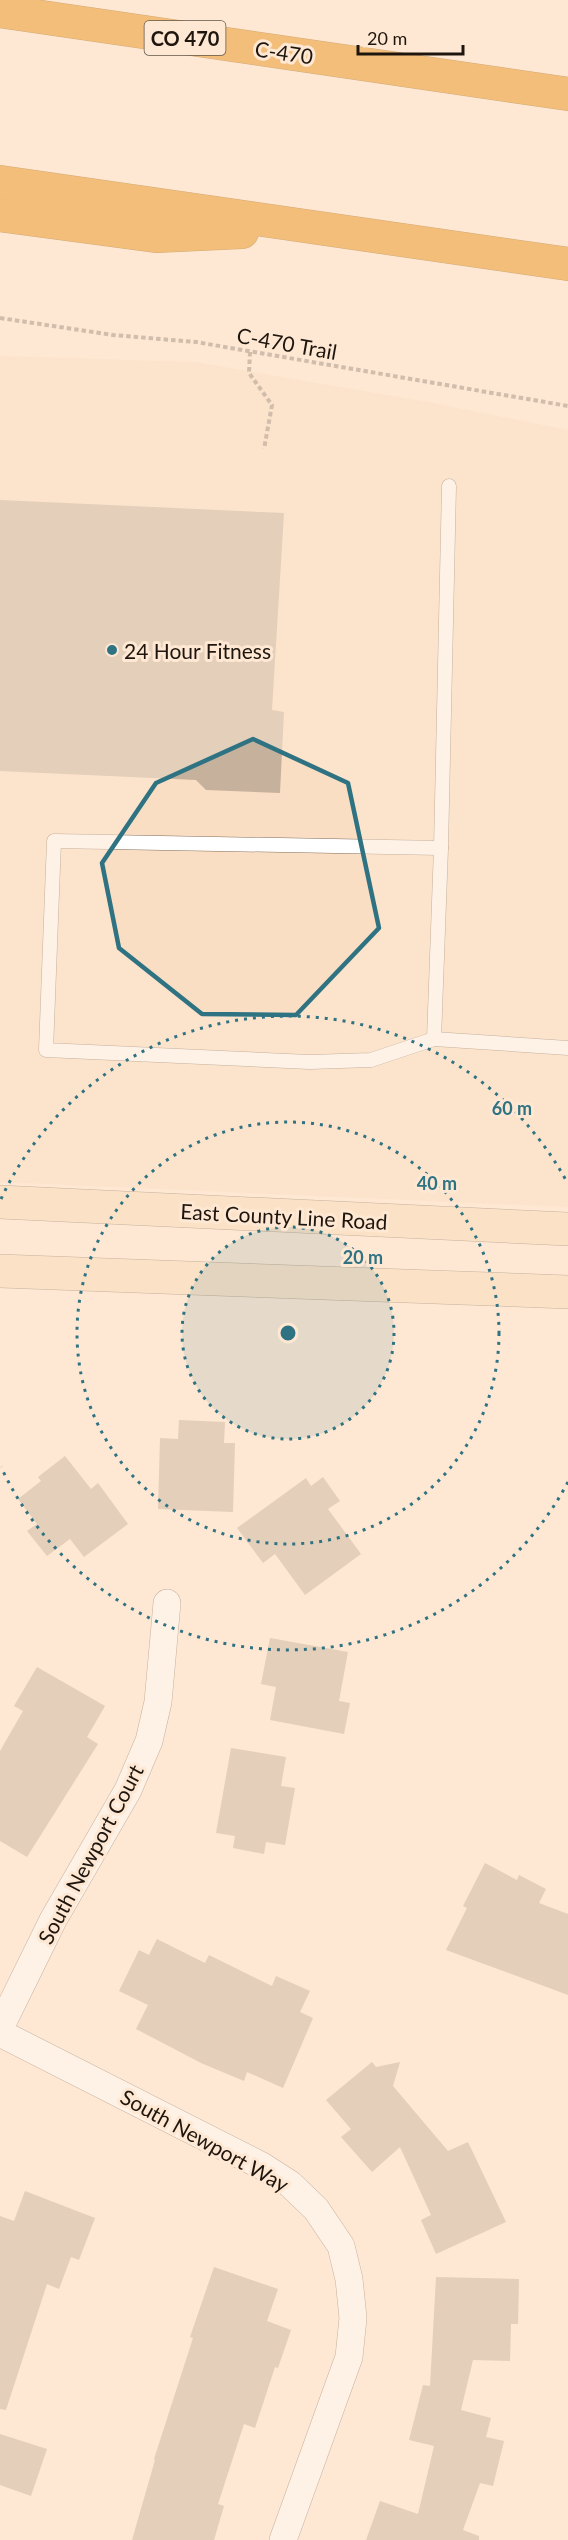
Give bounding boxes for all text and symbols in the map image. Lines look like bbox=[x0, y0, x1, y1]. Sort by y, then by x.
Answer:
scale bar bbox=[358, 18, 463, 56]
road number: CO 470 bbox=[144, 21, 225, 55]
text: 20 m bbox=[367, 27, 407, 49]
street label: C-470 bbox=[253, 36, 315, 68]
street label: C-470 Trail bbox=[235, 322, 339, 364]
place label: 24 Hour Fitness bbox=[124, 638, 271, 663]
marker: 24 Hour Fitness bbox=[105, 643, 119, 657]
text: 60 m bbox=[492, 1097, 532, 1119]
text: 40 m bbox=[417, 1172, 457, 1194]
street label: East County Line Road bbox=[180, 1198, 388, 1234]
text: 20 m bbox=[343, 1246, 383, 1268]
centre of rings bbox=[278, 1323, 298, 1343]
street label: South Newport Court bbox=[32, 1760, 148, 1948]
street label: South Newport Way bbox=[117, 2083, 294, 2197]

